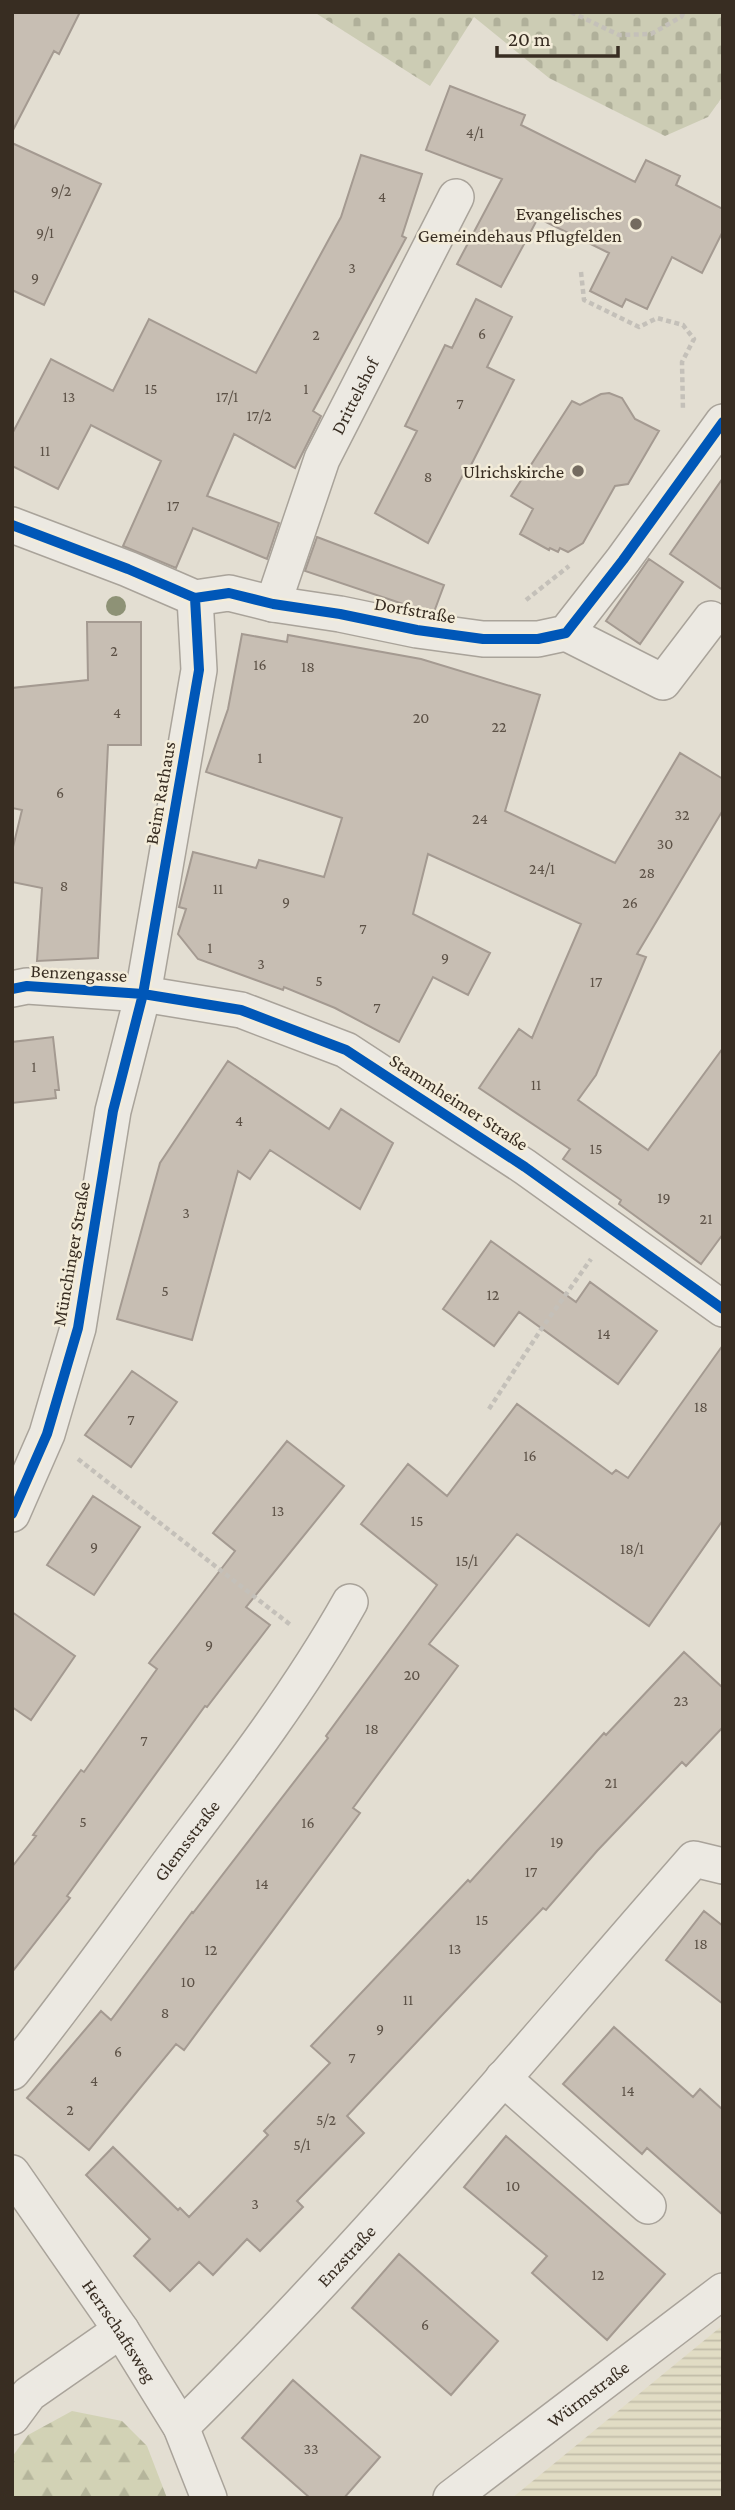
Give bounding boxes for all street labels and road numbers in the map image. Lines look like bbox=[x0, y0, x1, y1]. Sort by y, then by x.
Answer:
street label: Drittelshof bbox=[326, 353, 383, 438]
street label: Dorfstraße bbox=[373, 593, 457, 627]
street label: Beim Rathaus bbox=[141, 740, 179, 846]
street label: Benzengasse bbox=[30, 960, 128, 986]
street label: Stammheimer Straße bbox=[386, 1049, 532, 1155]
street label: Münchinger Straße bbox=[48, 1180, 94, 1328]
street label: Glemsstraße bbox=[149, 1796, 224, 1885]
street label: Enzstraße bbox=[312, 2220, 380, 2291]
street label: Herrschaftsweg bbox=[78, 2275, 161, 2386]
street label: Würmstraße bbox=[543, 2356, 633, 2432]

